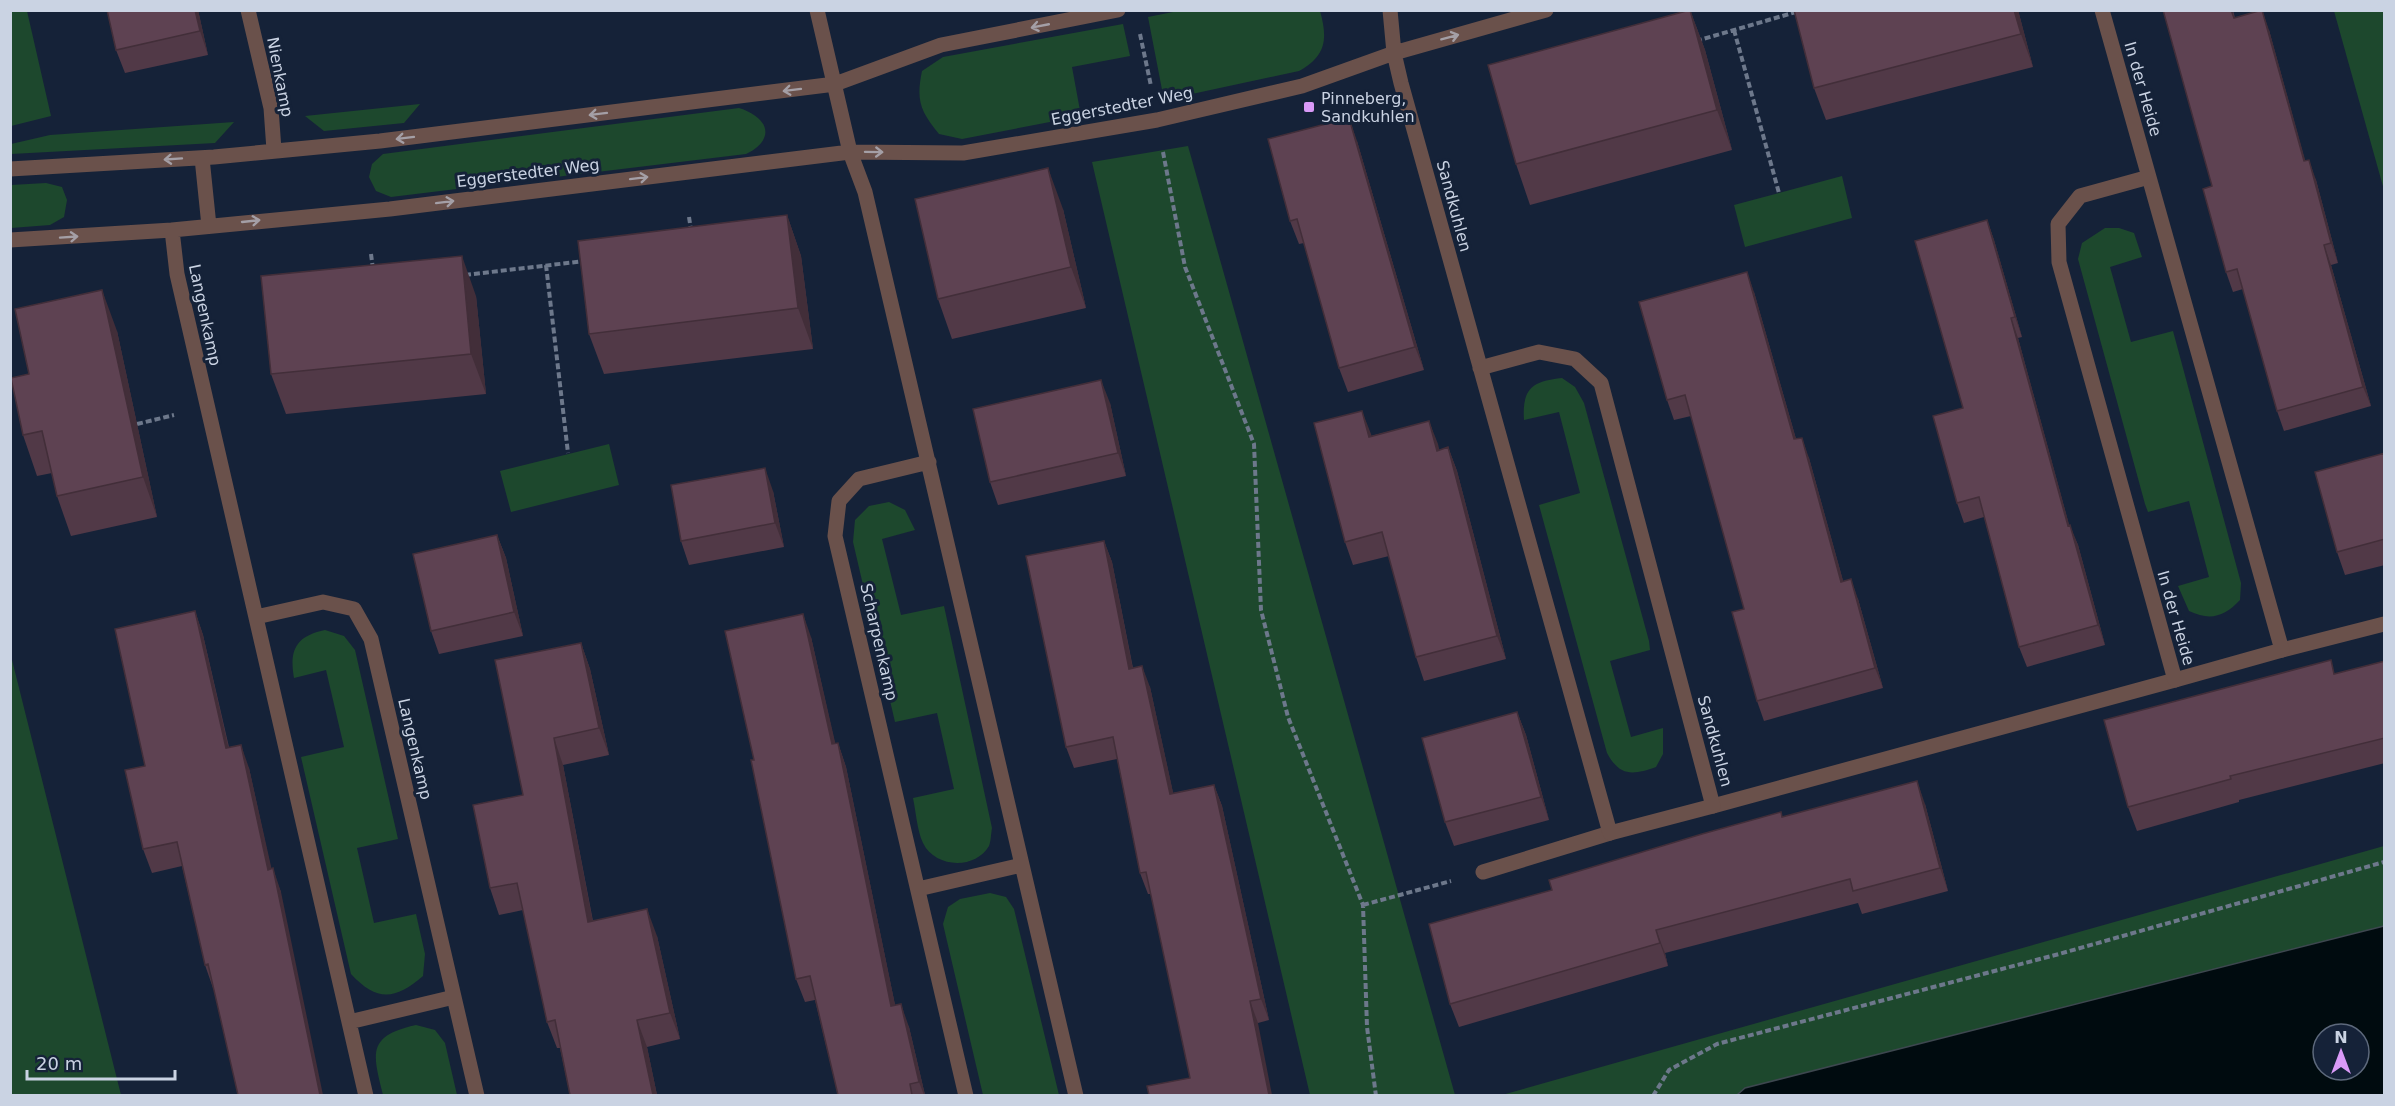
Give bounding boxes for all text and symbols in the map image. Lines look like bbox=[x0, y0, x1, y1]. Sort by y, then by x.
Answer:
one-way arrow bbox=[1031, 21, 1051, 32]
one-way arrow bbox=[1440, 31, 1459, 42]
street label: Nienkamp bbox=[263, 35, 297, 119]
street label: In der Heide bbox=[2120, 39, 2166, 139]
street label: Eggerstedter Weg bbox=[1049, 83, 1195, 129]
one-way arrow bbox=[782, 84, 802, 95]
place label: Pinneberg, Sandkuhlen bbox=[1321, 89, 1415, 126]
marker: Pinneberg, Sandkuhlen bbox=[1302, 100, 1316, 114]
one-way arrow bbox=[589, 109, 608, 120]
one-way arrow bbox=[395, 133, 415, 144]
one-way arrow bbox=[864, 146, 884, 158]
one-way arrow bbox=[164, 154, 184, 165]
street label: Eggerstedter Weg bbox=[455, 155, 601, 191]
street label: Sandkuhlen bbox=[1433, 158, 1475, 254]
one-way arrow bbox=[628, 172, 648, 183]
one-way arrow bbox=[435, 196, 455, 207]
one-way arrow bbox=[241, 216, 261, 227]
one-way arrow bbox=[58, 231, 78, 242]
street label: Langenkamp bbox=[185, 262, 225, 368]
street label: In der Heide bbox=[2153, 568, 2199, 668]
street label: Scharpenkamp bbox=[856, 581, 902, 703]
street label: Sandkuhlen bbox=[1694, 693, 1736, 789]
street label: Langenkamp bbox=[394, 696, 436, 802]
north arrow bbox=[2311, 1022, 2371, 1082]
text: N bbox=[2334, 1028, 2348, 1047]
scale bar bbox=[27, 1043, 176, 1081]
text: 20 m bbox=[36, 1053, 82, 1074]

